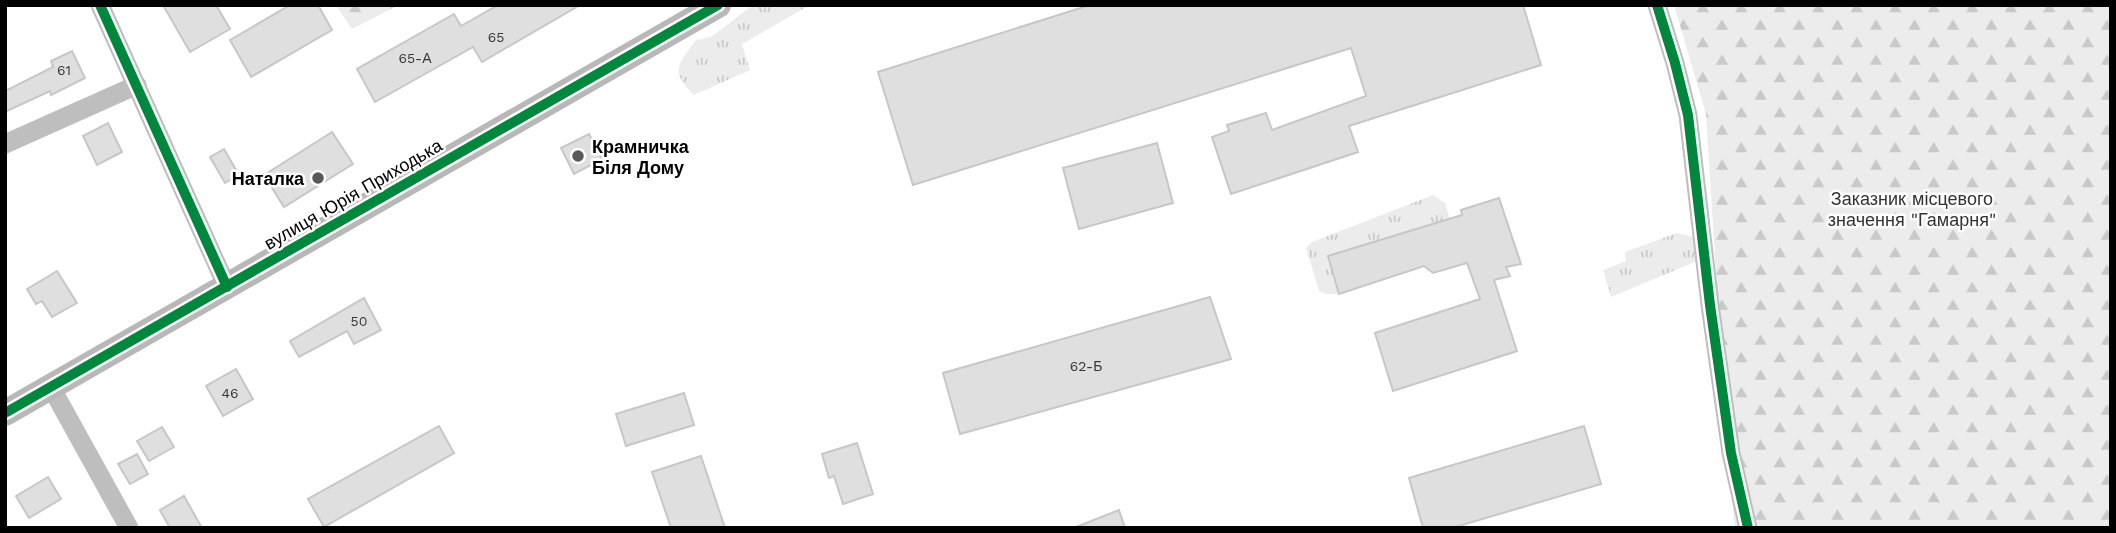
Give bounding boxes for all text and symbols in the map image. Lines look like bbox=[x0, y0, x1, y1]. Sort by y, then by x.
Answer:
house number: 65 bbox=[488, 29, 504, 45]
house number: 65-А bbox=[398, 50, 432, 66]
house number: 61 bbox=[57, 62, 71, 78]
street label: вулиця Юрія Приходька bbox=[260, 134, 447, 254]
place label: Крамничка Біля Дому bbox=[592, 136, 690, 178]
marker: Крамничка Біля Дому bbox=[570, 148, 586, 164]
place label: Наталка bbox=[232, 168, 305, 189]
marker: Наталка bbox=[310, 170, 326, 186]
park label: Заказник місцевого значення "Гамарня" bbox=[1828, 188, 1996, 230]
house number: 50 bbox=[351, 313, 367, 329]
house number: 62-Б bbox=[1070, 358, 1102, 374]
house number: 46 bbox=[221, 385, 239, 401]

